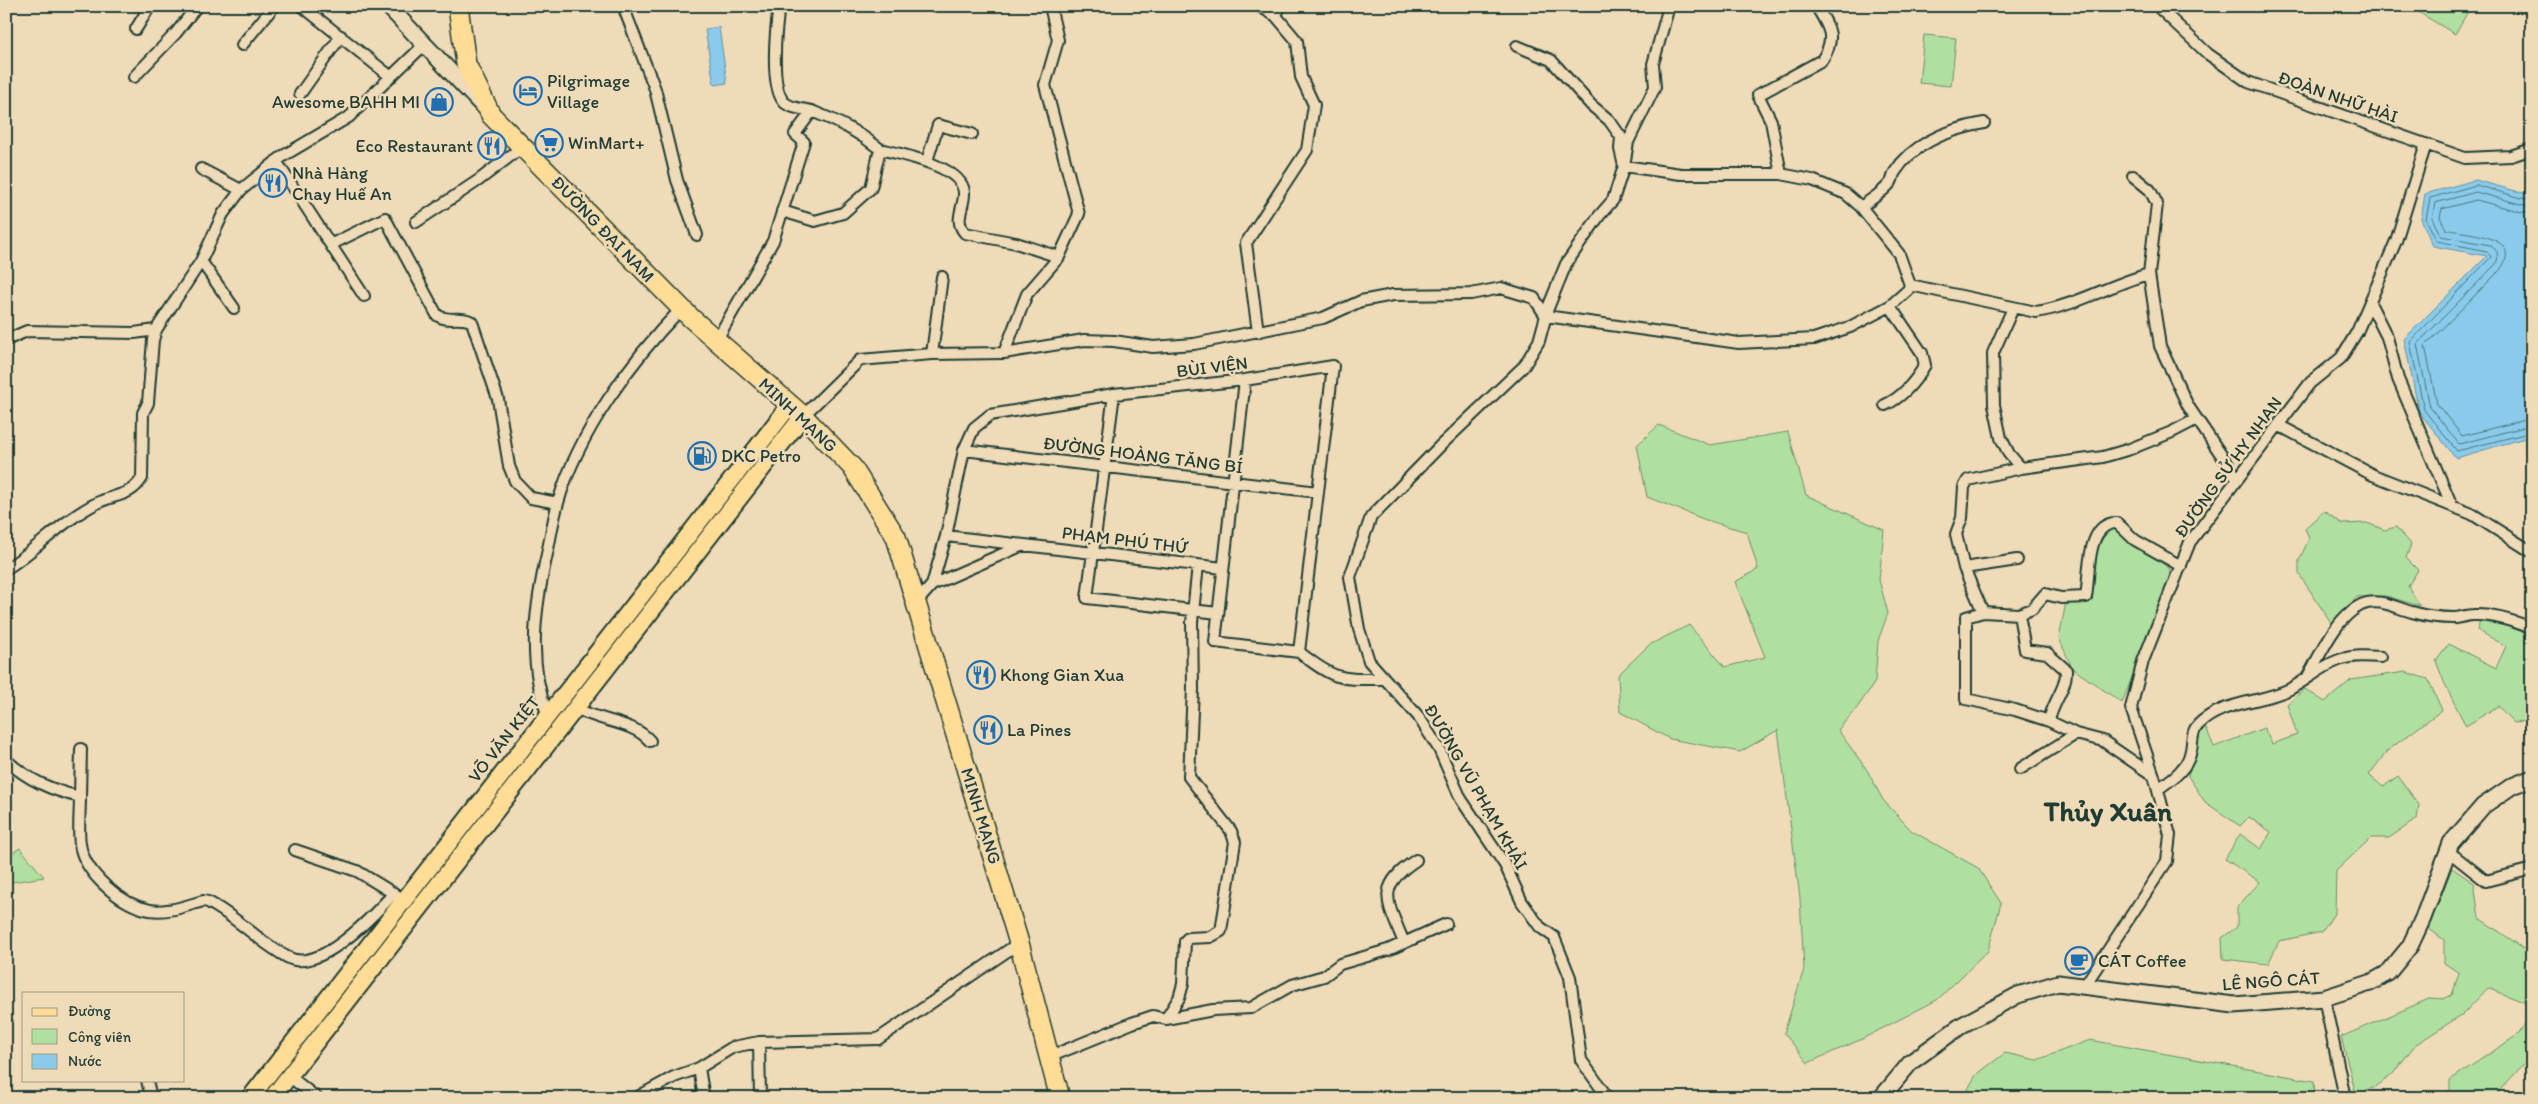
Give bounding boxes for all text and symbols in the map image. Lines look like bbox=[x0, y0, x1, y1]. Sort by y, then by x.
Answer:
street label: ĐOÀN NHỮ HÀI bbox=[2275, 66, 2401, 128]
place label: Pilgrimage Village bbox=[547, 70, 630, 113]
hotel icon: Pilgrimage Village bbox=[513, 76, 543, 106]
shop icon: Awesome BAHH MI bbox=[424, 87, 454, 117]
place label: Awesome BAHH MI bbox=[272, 91, 420, 113]
supermarket icon: WinMart+ bbox=[534, 128, 564, 158]
restaurant icon: Eco Restaurant bbox=[477, 131, 507, 161]
place label: WinMart+ bbox=[568, 132, 645, 154]
place label: Eco Restaurant bbox=[355, 135, 473, 157]
place label: Nhà Hàng Chay Huế An bbox=[292, 162, 392, 205]
restaurant icon: Nhà Hàng Chay Huế An bbox=[258, 168, 288, 198]
street label: ĐƯỜNG ĐẠI NAM bbox=[547, 171, 659, 287]
street label: BÙI VIỆN bbox=[1175, 352, 1249, 382]
street label: MINH MẠNG bbox=[754, 373, 842, 457]
street label: ĐƯỜNG SỬ HY NHAN bbox=[2169, 392, 2287, 542]
street label: ĐƯỜNG HOÀNG TĂNG BÍ bbox=[1042, 432, 1244, 478]
fuel station icon: DKC Petro bbox=[687, 441, 717, 471]
place label: DKC Petro bbox=[721, 445, 801, 467]
street label: PHẠM PHÚ THỨ bbox=[1061, 521, 1190, 559]
restaurant icon: Khong Gian Xua bbox=[966, 660, 996, 690]
place label: Khong Gian Xua bbox=[1000, 664, 1124, 686]
street label: VÕ VĂN KIỆT bbox=[463, 691, 545, 787]
street label: ĐƯỜNG VŨ PHẠM KHẢI bbox=[1419, 700, 1533, 874]
restaurant icon: La Pines bbox=[973, 715, 1003, 745]
place label: La Pines bbox=[1007, 719, 1071, 741]
street label: MINH MẠNG bbox=[956, 765, 1006, 867]
district label: Thủy Xuân bbox=[2043, 794, 2172, 828]
cafe icon: CÁT Coffee bbox=[2064, 946, 2094, 976]
place label: CÁT Coffee bbox=[2098, 950, 2186, 972]
street label: LÊ NGÔ CÁT bbox=[2221, 967, 2321, 995]
legend bbox=[22, 992, 185, 1082]
text: Đường bbox=[68, 1002, 111, 1020]
text: Công viên bbox=[68, 1028, 132, 1046]
text: Nước bbox=[68, 1052, 102, 1070]

